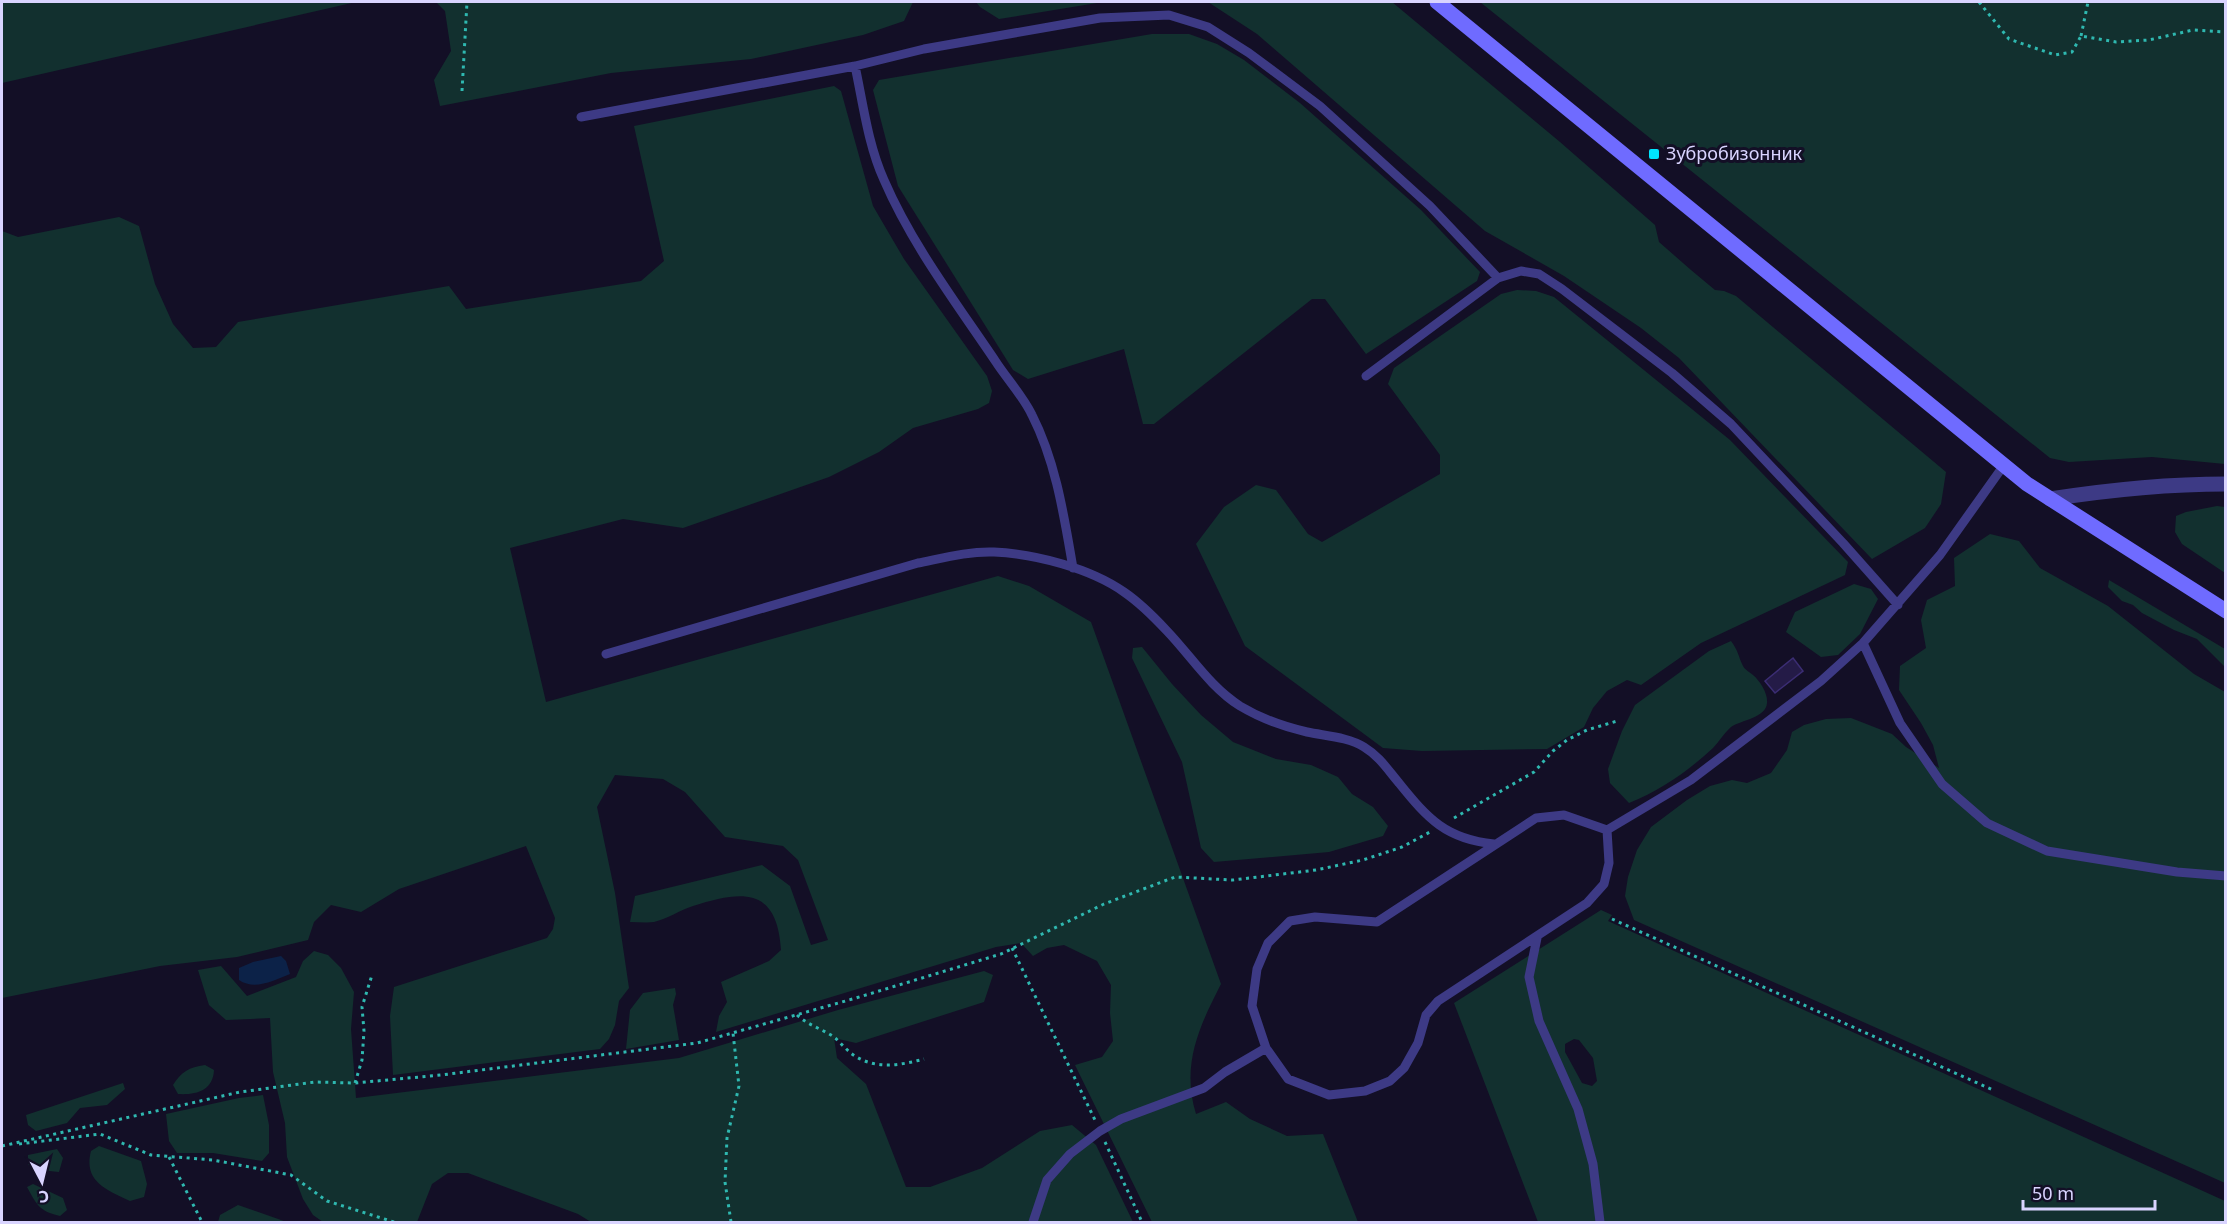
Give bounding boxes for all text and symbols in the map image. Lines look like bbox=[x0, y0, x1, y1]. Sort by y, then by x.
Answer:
place label: Зубробизонник bbox=[1666, 141, 1803, 165]
marker: Зубробизонник bbox=[1647, 147, 1661, 161]
north arrow bbox=[12, 1152, 72, 1212]
scale bar bbox=[2023, 1173, 2155, 1211]
text: 50 m bbox=[2032, 1181, 2074, 1205]
text: С bbox=[37, 1185, 50, 1208]

